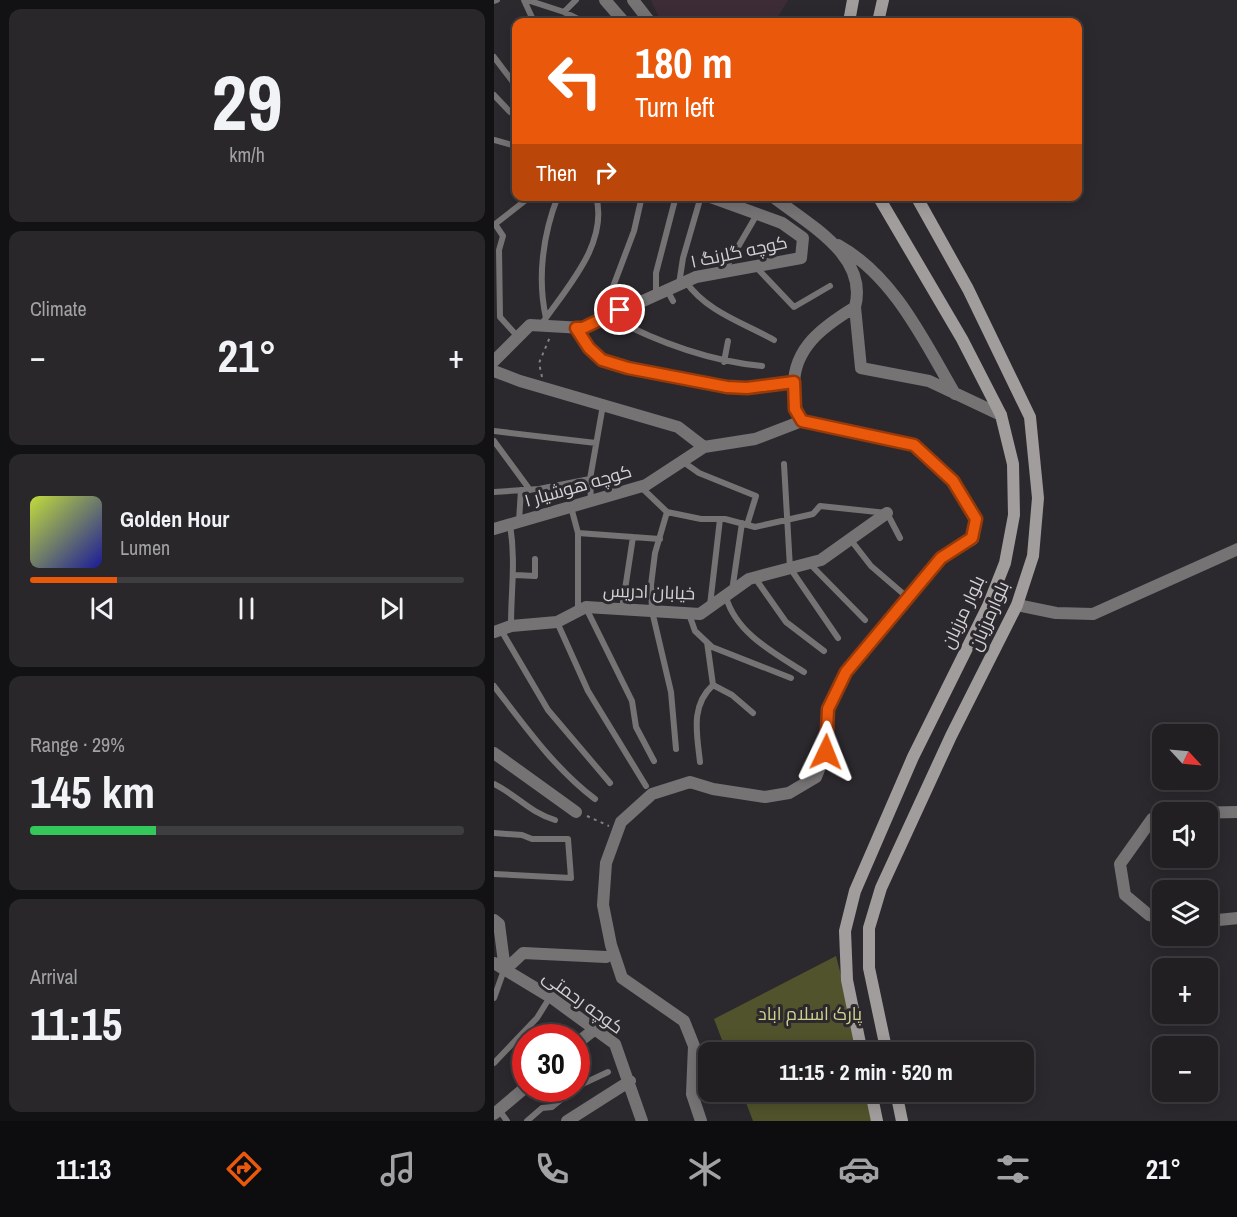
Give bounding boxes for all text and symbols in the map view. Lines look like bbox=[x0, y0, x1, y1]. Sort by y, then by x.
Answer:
text: 180 m bbox=[635, 35, 733, 91]
icon: left bbox=[536, 42, 614, 120]
text: 29 bbox=[211, 49, 283, 154]
text: Turn left bbox=[635, 89, 714, 125]
text: km/h bbox=[229, 141, 265, 168]
icon: right bbox=[589, 156, 622, 189]
text: Then bbox=[536, 158, 577, 188]
street label: کوچه گلرنگ ۱ bbox=[688, 229, 790, 274]
pin bbox=[594, 284, 645, 335]
icon: arrive bbox=[603, 293, 636, 326]
text: Climate bbox=[30, 295, 87, 322]
text: 21° bbox=[217, 325, 277, 386]
text: − bbox=[30, 334, 46, 378]
text: + bbox=[448, 334, 464, 378]
street label: کوچه هوشیار ۱ bbox=[521, 458, 635, 513]
text: Golden Hour bbox=[120, 504, 229, 534]
text: Lumen bbox=[120, 534, 170, 561]
street label: بلوار مرزبان bbox=[935, 571, 990, 653]
street label: خیابان ادریس bbox=[602, 577, 696, 606]
street label: بلوارمرزبان bbox=[962, 577, 1015, 655]
icon: previous bbox=[86, 592, 119, 625]
icon: pause bbox=[230, 592, 263, 625]
icon: next bbox=[375, 592, 408, 625]
position arrow bbox=[794, 720, 858, 784]
north arrow bbox=[1152, 724, 1218, 790]
map controls bbox=[1152, 724, 1218, 1102]
text: Range · 29% bbox=[30, 731, 125, 758]
text: 145 km bbox=[30, 761, 155, 822]
button: sound bbox=[1152, 802, 1218, 868]
button: layers bbox=[1152, 880, 1218, 946]
button: + bbox=[1152, 958, 1218, 1024]
text: Arrival bbox=[30, 963, 77, 990]
street label: کوچه رحمتی bbox=[538, 964, 629, 1039]
text: 11:15 bbox=[30, 993, 122, 1054]
park label: پارک اسلام اباد bbox=[758, 1001, 862, 1026]
speed limit sign: 30 bbox=[512, 1024, 590, 1102]
button: − bbox=[1152, 1036, 1218, 1102]
text: 11:15 · 2 min · 520 m bbox=[779, 1057, 953, 1087]
icon: directions bbox=[223, 1148, 265, 1190]
icon: music bbox=[377, 1148, 419, 1190]
icon: phone bbox=[531, 1148, 573, 1190]
icon: climate bbox=[684, 1148, 726, 1190]
icon: car bbox=[838, 1148, 880, 1190]
icon: filters bbox=[992, 1148, 1034, 1190]
text: 11:13 bbox=[56, 1151, 111, 1187]
text: 21° bbox=[1146, 1151, 1181, 1187]

